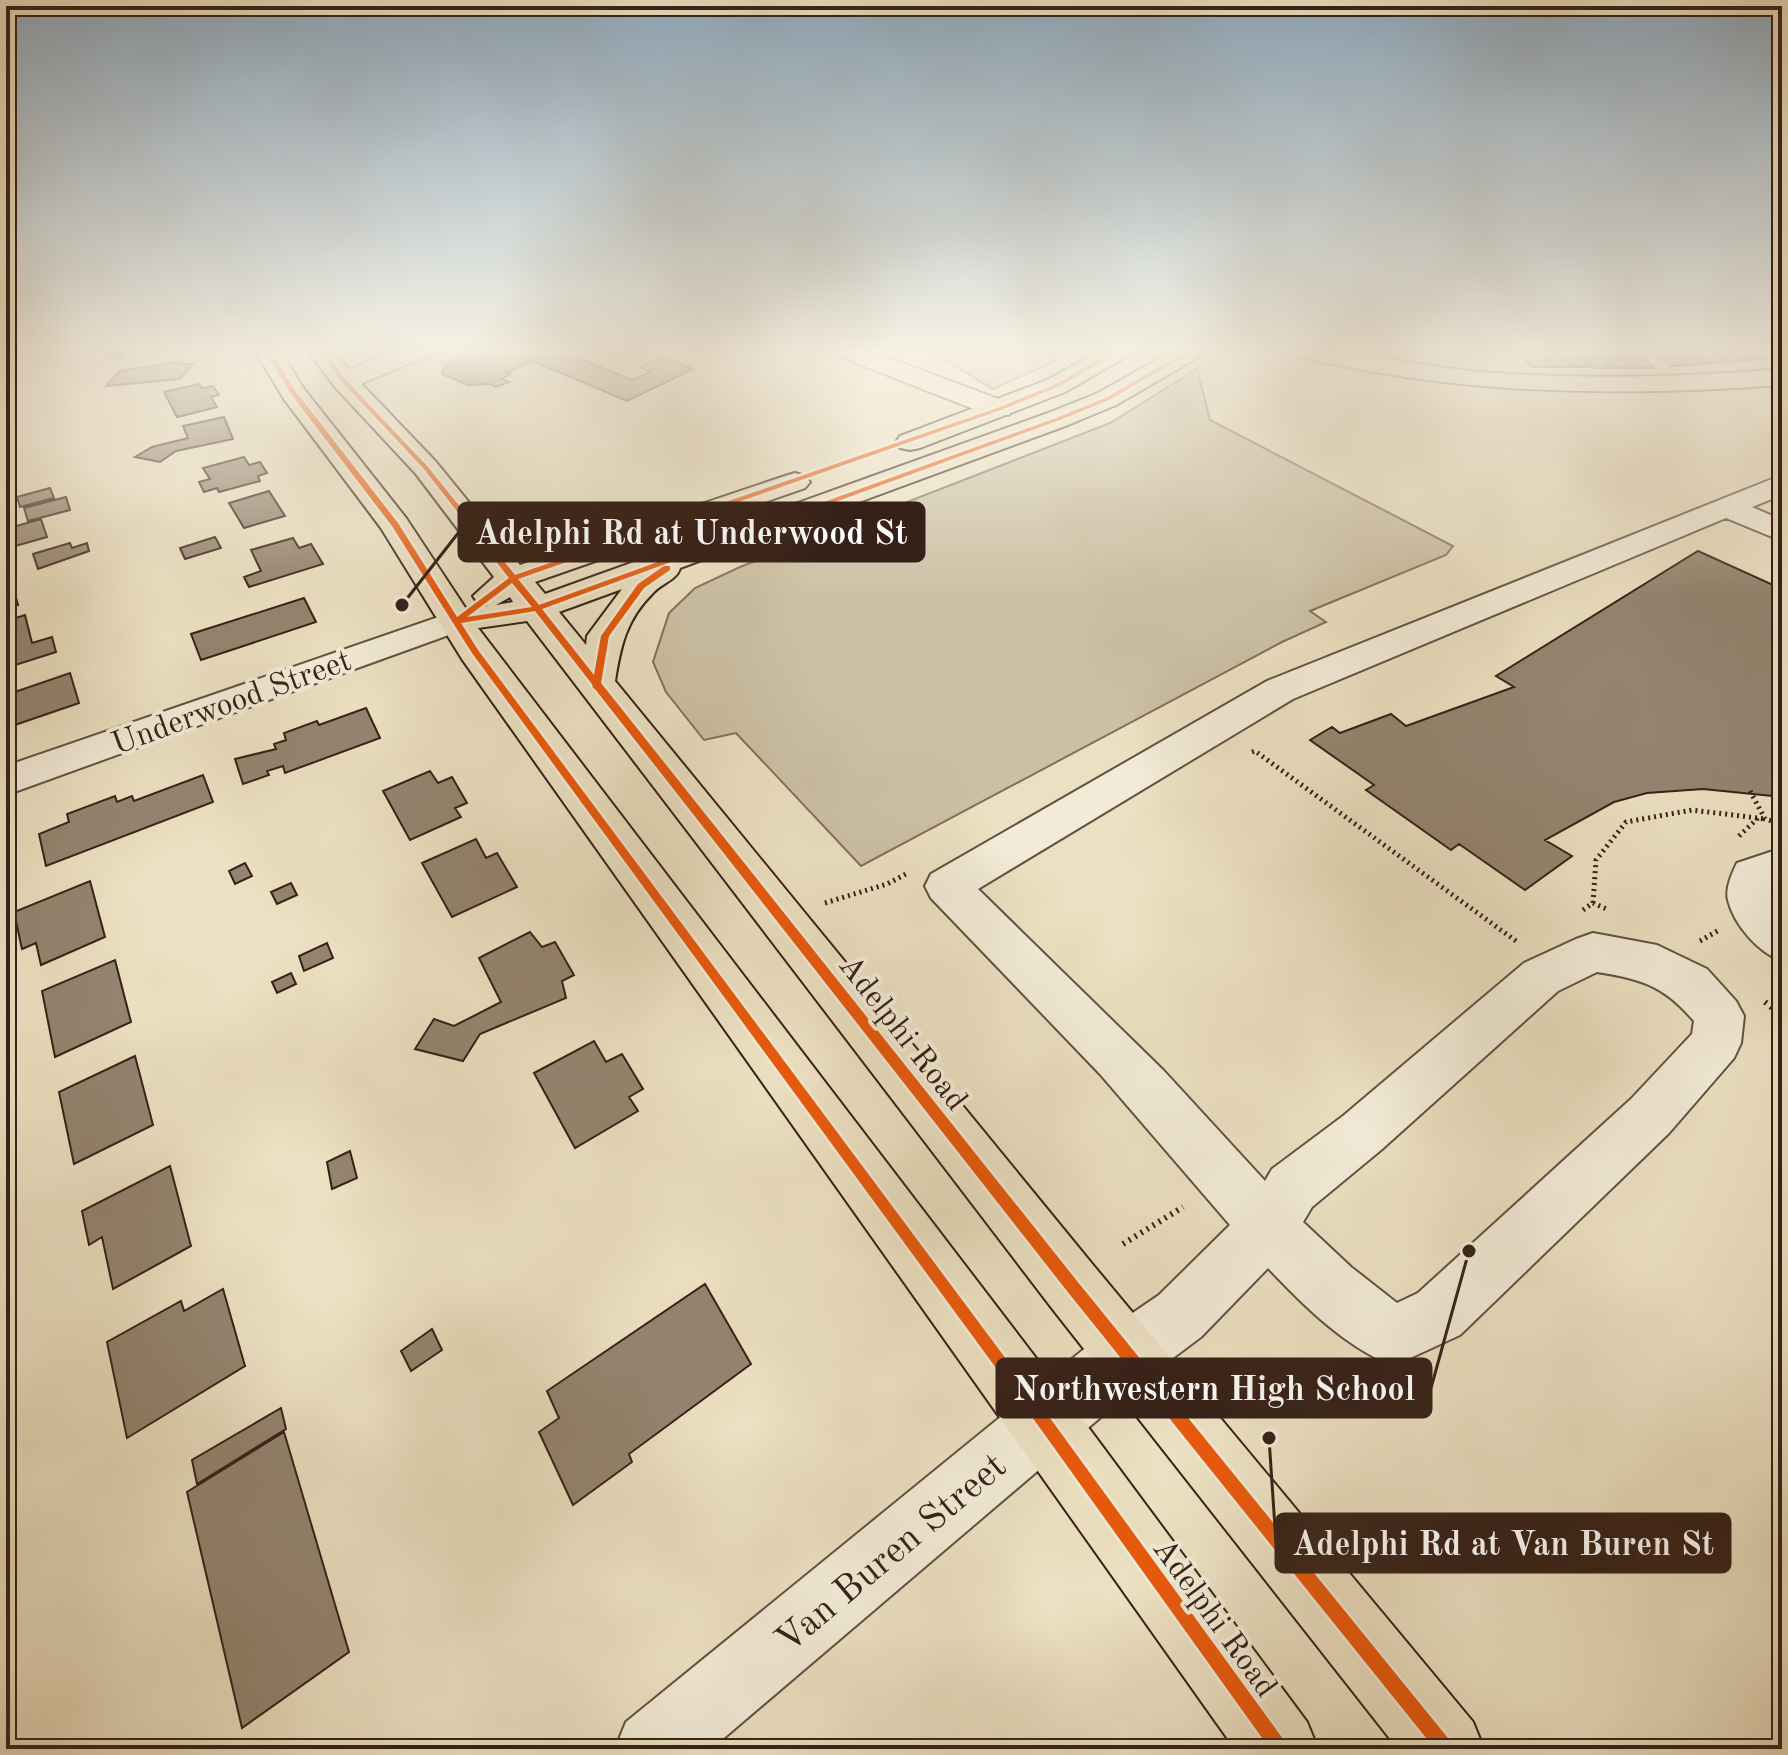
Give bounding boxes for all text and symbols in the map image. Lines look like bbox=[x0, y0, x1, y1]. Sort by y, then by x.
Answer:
callout: Adelphi Rd at Underwood St bbox=[459, 503, 924, 561]
text: Adelphi Rd at Underwood St bbox=[474, 518, 908, 552]
street label: Underwood Street bbox=[108, 646, 356, 762]
street label: Adelphi Road bbox=[831, 950, 972, 1118]
callout: Northwestern High School bbox=[997, 1359, 1431, 1417]
text: Northwestern High School bbox=[1013, 1374, 1415, 1408]
street label: Van Buren Street bbox=[770, 1447, 1014, 1661]
callout: Adelphi Rd at Van Buren St bbox=[1276, 1514, 1730, 1572]
text: Adelphi Rd at Van Buren St bbox=[1292, 1529, 1714, 1563]
street label: Adelphi Road bbox=[1146, 1534, 1282, 1704]

